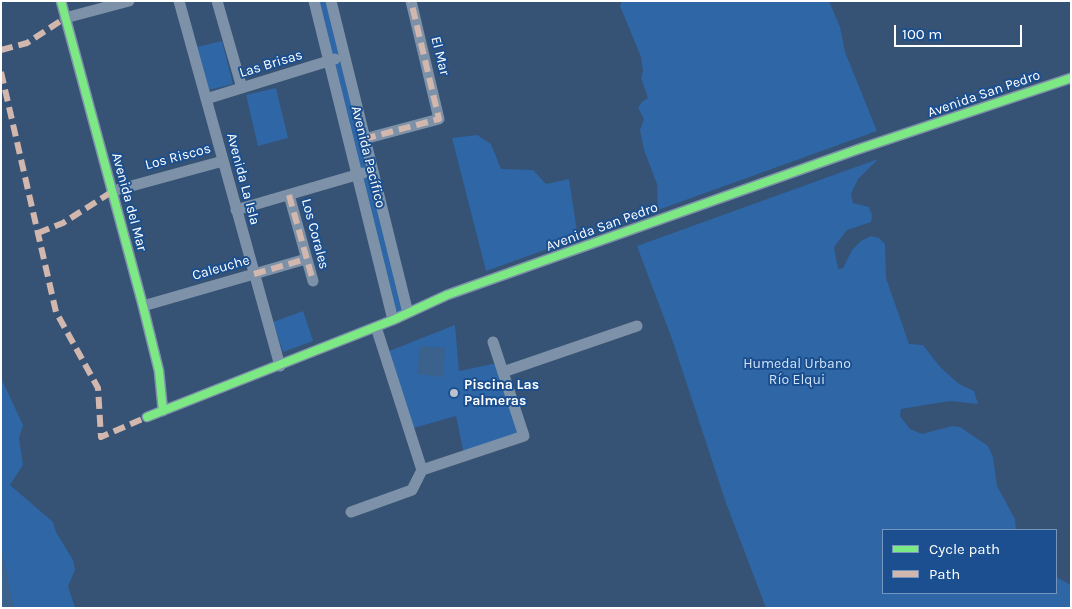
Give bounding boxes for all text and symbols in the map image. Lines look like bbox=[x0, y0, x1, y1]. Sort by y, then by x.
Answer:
scale bar bbox=[897, 15, 1024, 47]
text: 100 m bbox=[902, 25, 942, 43]
street label: El Mar bbox=[427, 35, 453, 77]
street label: Las Brisas bbox=[237, 46, 305, 82]
street label: Avenida San Pedro bbox=[926, 67, 1042, 121]
street label: Avenida Pacífico bbox=[347, 104, 389, 210]
street label: Avenida La Isla bbox=[223, 131, 263, 227]
street label: Los Riscos bbox=[143, 140, 213, 174]
street label: Avenida del Mar bbox=[108, 151, 150, 253]
street label: Los Corales bbox=[298, 197, 332, 271]
street label: Avenida San Pedro bbox=[544, 199, 660, 255]
street label: Caleuche bbox=[190, 252, 252, 284]
park label: Humedal Urbano Río Elqui bbox=[743, 356, 851, 388]
place label: Piscina Las Palmeras bbox=[464, 377, 539, 410]
marker: Piscina Las Palmeras bbox=[448, 387, 460, 399]
legend bbox=[882, 529, 1057, 594]
text: Cycle path bbox=[929, 540, 1000, 558]
text: Path bbox=[929, 565, 960, 583]

